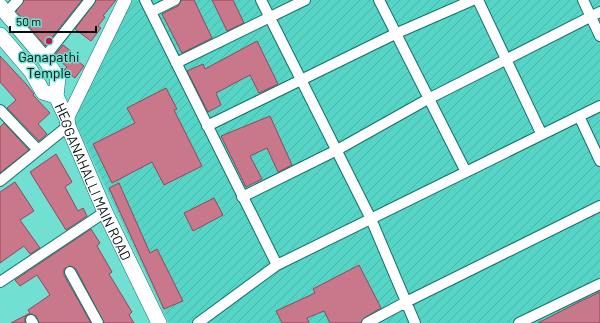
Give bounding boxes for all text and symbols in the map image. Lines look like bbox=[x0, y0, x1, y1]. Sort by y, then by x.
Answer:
scale bar bbox=[10, 8, 96, 34]
text: 50 m bbox=[16, 14, 41, 28]
marker: Ganapathi Temple bbox=[44, 36, 54, 46]
place label: Ganapathi Temple bbox=[18, 48, 80, 81]
street label: HEGGANAHALLI MAIN ROAD bbox=[52, 100, 136, 263]

